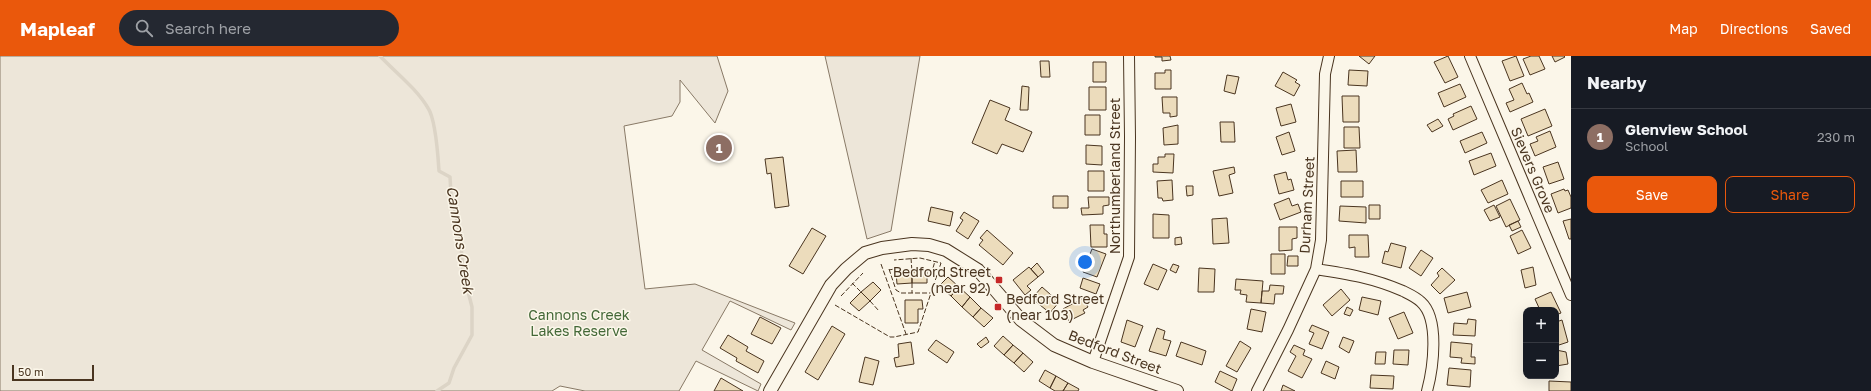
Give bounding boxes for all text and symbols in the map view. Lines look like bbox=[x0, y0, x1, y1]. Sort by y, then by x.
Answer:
search box bbox=[119, 10, 399, 46]
text: Mapleaf bbox=[20, 17, 95, 40]
icon: search bbox=[133, 17, 155, 39]
text: Search here bbox=[165, 19, 251, 37]
text: Map bbox=[1669, 20, 1698, 37]
text: Directions bbox=[1720, 20, 1788, 37]
text: Saved bbox=[1810, 20, 1851, 37]
text: Nearby bbox=[1587, 72, 1647, 93]
street label: Northumberland Street bbox=[1106, 98, 1123, 254]
text: Glenview School bbox=[1625, 120, 1748, 138]
street label: Sievers Grove bbox=[1508, 124, 1559, 215]
text: 1 bbox=[1597, 129, 1603, 145]
text: 230 m bbox=[1817, 129, 1855, 145]
pin: 1 bbox=[706, 133, 732, 163]
text: School bbox=[1625, 138, 1668, 154]
street label: Durham Street bbox=[1295, 156, 1318, 254]
button: Save bbox=[1587, 176, 1717, 213]
button: Share bbox=[1725, 176, 1855, 213]
water label: Cannons Creek bbox=[444, 185, 479, 296]
your location bbox=[1075, 252, 1095, 272]
place label: Bedford Street (near 92) bbox=[893, 263, 991, 296]
marker: Bedford Street (near 92) bbox=[994, 275, 1004, 285]
place label: Bedford Street (near 103) bbox=[1006, 290, 1104, 323]
marker: Bedford Street (near 103) bbox=[993, 302, 1003, 312]
park label: Cannons Creek Lakes Reserve bbox=[528, 306, 630, 339]
map controls bbox=[1523, 307, 1559, 379]
button: + bbox=[1523, 307, 1559, 343]
street label: Bedford Street bbox=[1066, 326, 1164, 377]
button: − bbox=[1523, 343, 1559, 379]
scale bar bbox=[12, 363, 94, 382]
text: 50 m bbox=[18, 365, 44, 378]

